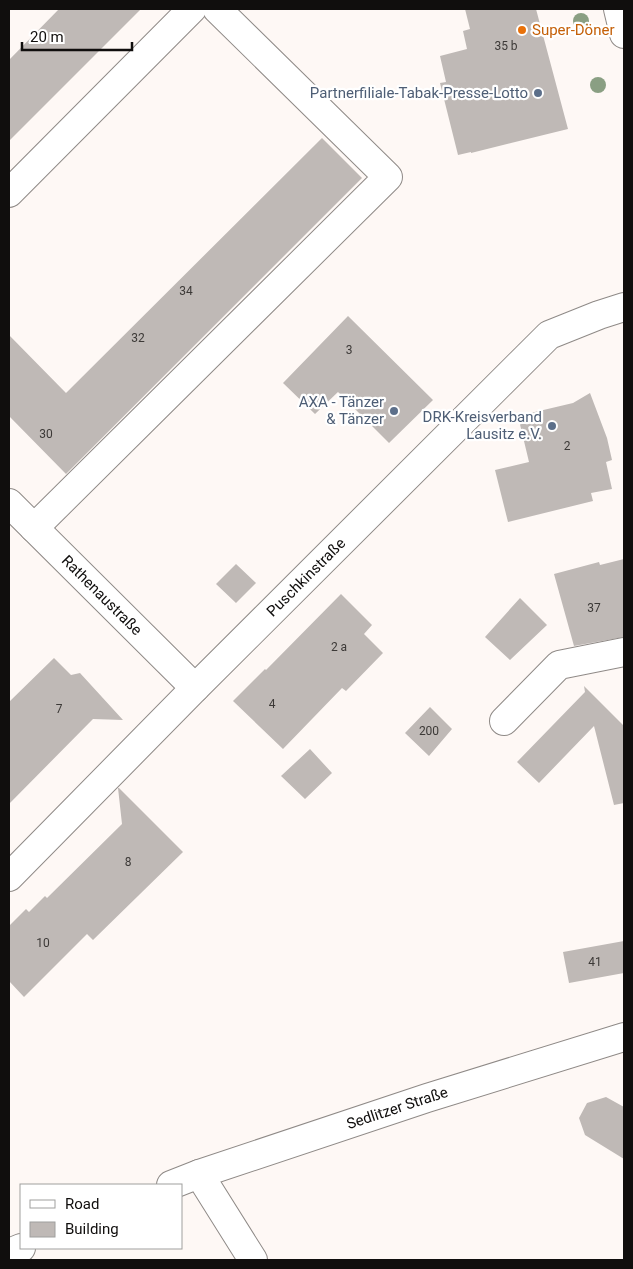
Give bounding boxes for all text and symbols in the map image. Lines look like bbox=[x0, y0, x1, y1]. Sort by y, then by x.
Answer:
scale bar bbox=[22, 20, 132, 52]
place label: Super-Döner bbox=[532, 21, 615, 39]
marker: Super-Döner bbox=[516, 24, 528, 36]
text: 20 m bbox=[30, 28, 64, 46]
house number: 35 b bbox=[494, 39, 518, 53]
place label: Partnerfiliale-Tabak-Presse-Lotto bbox=[310, 84, 528, 102]
marker: Partnerfiliale-Tabak-Presse-Lotto bbox=[532, 87, 544, 99]
house number: 34 bbox=[179, 284, 193, 298]
house number: 32 bbox=[131, 331, 145, 345]
house number: 3 bbox=[346, 343, 352, 357]
place label: AXA - Tänzer & Tänzer bbox=[299, 393, 384, 428]
marker: AXA - Tänzer & Tänzer bbox=[388, 405, 400, 417]
place label: DRK-Kreisverband Lausitz e.V. bbox=[423, 408, 542, 443]
marker: DRK-Kreisverband Lausitz e.V. bbox=[546, 420, 558, 432]
house number: 30 bbox=[39, 427, 53, 441]
house number: 2 bbox=[564, 439, 571, 453]
street label: Puschkinstraße bbox=[263, 534, 349, 620]
street label: Rathenaustraße bbox=[58, 552, 146, 639]
house number: 37 bbox=[587, 601, 601, 615]
house number: 2 a bbox=[331, 640, 347, 654]
house number: 4 bbox=[269, 697, 276, 711]
house number: 7 bbox=[56, 702, 63, 716]
house number: 200 bbox=[419, 724, 439, 738]
house number: 8 bbox=[125, 855, 132, 869]
house number: 10 bbox=[36, 936, 50, 950]
house number: 41 bbox=[588, 955, 602, 969]
street label: Sedlitzer Straße bbox=[344, 1083, 450, 1133]
legend bbox=[20, 1184, 182, 1249]
text: Road bbox=[65, 1195, 99, 1213]
text: Building bbox=[65, 1220, 119, 1238]

